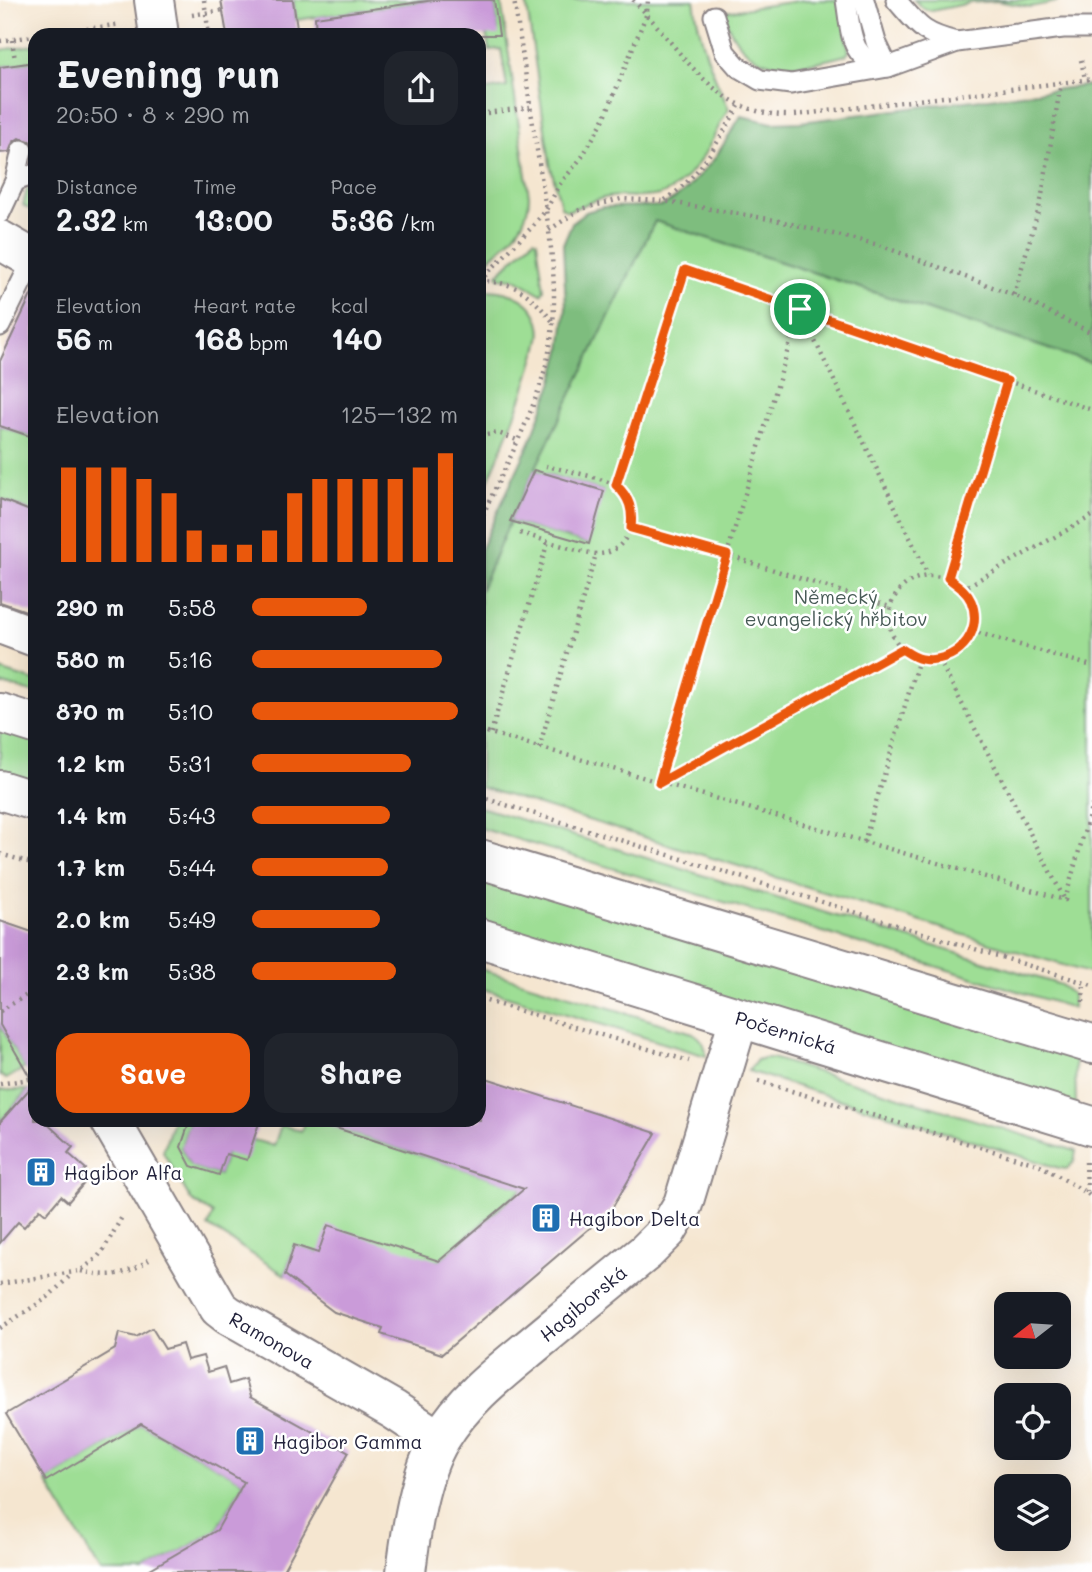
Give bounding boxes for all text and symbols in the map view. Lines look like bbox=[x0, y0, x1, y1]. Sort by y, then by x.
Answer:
text: Evening run bbox=[56, 48, 280, 98]
button: share bbox=[384, 51, 458, 125]
text: 20:50 · 8 × 290 m bbox=[56, 99, 250, 129]
text: Distance bbox=[56, 174, 138, 199]
text: Time bbox=[193, 174, 237, 199]
text: Pace bbox=[331, 174, 377, 199]
text: 2.32 bbox=[56, 199, 117, 239]
text: 13:00 bbox=[193, 199, 273, 239]
text: 5:36 bbox=[331, 199, 394, 239]
text: km bbox=[117, 211, 148, 236]
text: /km bbox=[394, 211, 435, 236]
pin bbox=[770, 279, 830, 339]
icon: arrive bbox=[781, 290, 819, 328]
text: Elevation bbox=[56, 293, 141, 318]
text: Heart rate bbox=[193, 293, 296, 318]
text: kcal bbox=[331, 293, 369, 318]
text: 56 bbox=[56, 318, 92, 358]
text: 168 bbox=[193, 318, 243, 358]
text: 140 bbox=[331, 318, 382, 358]
text: m bbox=[92, 330, 113, 355]
text: bpm bbox=[243, 330, 288, 355]
text: Elevation bbox=[56, 399, 159, 429]
text: 125–132 m bbox=[340, 399, 458, 429]
park label: Německý evangelický hřbitov bbox=[745, 584, 927, 631]
text: 290 m bbox=[56, 592, 124, 622]
text: 5:58 bbox=[168, 592, 216, 622]
text: 580 m bbox=[56, 644, 125, 674]
text: 5:16 bbox=[168, 644, 213, 674]
text: 870 m bbox=[56, 696, 124, 726]
text: 5:10 bbox=[168, 696, 213, 726]
text: 1.2 km bbox=[56, 748, 125, 778]
text: 5:31 bbox=[168, 748, 212, 778]
text: 1.4 km bbox=[56, 800, 127, 830]
text: 5:43 bbox=[168, 800, 216, 830]
text: 1.7 km bbox=[56, 852, 125, 882]
text: 5:44 bbox=[168, 852, 216, 882]
text: 2.0 km bbox=[56, 904, 130, 934]
text: 5:49 bbox=[168, 904, 216, 934]
text: 2.3 km bbox=[56, 956, 129, 986]
text: 5:38 bbox=[168, 956, 216, 986]
street label: Počernická bbox=[732, 1005, 840, 1059]
button: Save bbox=[56, 1033, 250, 1113]
button: Share bbox=[264, 1033, 458, 1113]
building icon: Hagibor Alfa bbox=[24, 1155, 58, 1189]
place label: Hagibor Alfa bbox=[64, 1160, 182, 1185]
building icon: Hagibor Delta bbox=[529, 1201, 563, 1235]
place label: Hagibor Delta bbox=[569, 1206, 700, 1231]
street label: Hagiborská bbox=[534, 1259, 632, 1347]
north arrow bbox=[994, 1292, 1071, 1368]
map controls bbox=[994, 1292, 1071, 1551]
street label: Ramonova bbox=[225, 1306, 319, 1374]
button: locate bbox=[994, 1383, 1071, 1460]
building icon: Hagibor Gamma bbox=[233, 1424, 267, 1458]
place label: Hagibor Gamma bbox=[273, 1429, 422, 1454]
button: layers bbox=[994, 1474, 1071, 1551]

